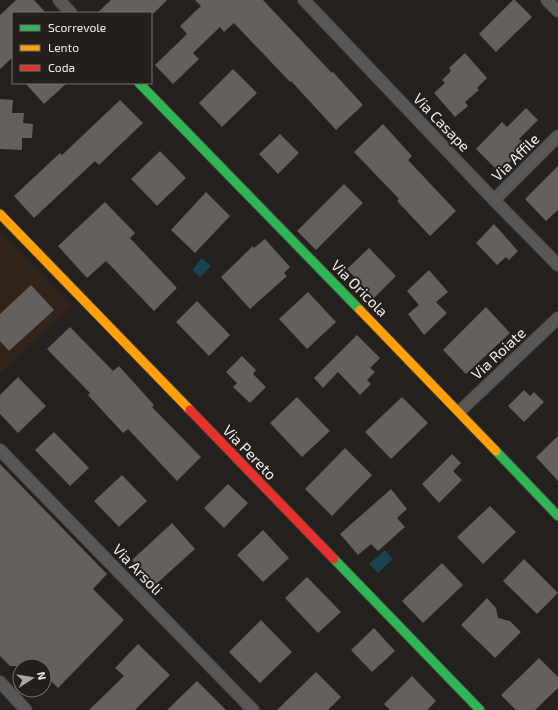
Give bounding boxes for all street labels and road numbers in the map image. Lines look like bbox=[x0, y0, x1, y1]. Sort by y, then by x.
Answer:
street label: Via Casape bbox=[410, 89, 474, 155]
street label: Via Affile bbox=[488, 130, 542, 184]
street label: Via Oricola bbox=[328, 256, 392, 320]
street label: Via Roiate bbox=[467, 323, 529, 383]
street label: Via Pereto bbox=[219, 421, 281, 483]
street label: Via Arsoli bbox=[109, 540, 167, 598]

